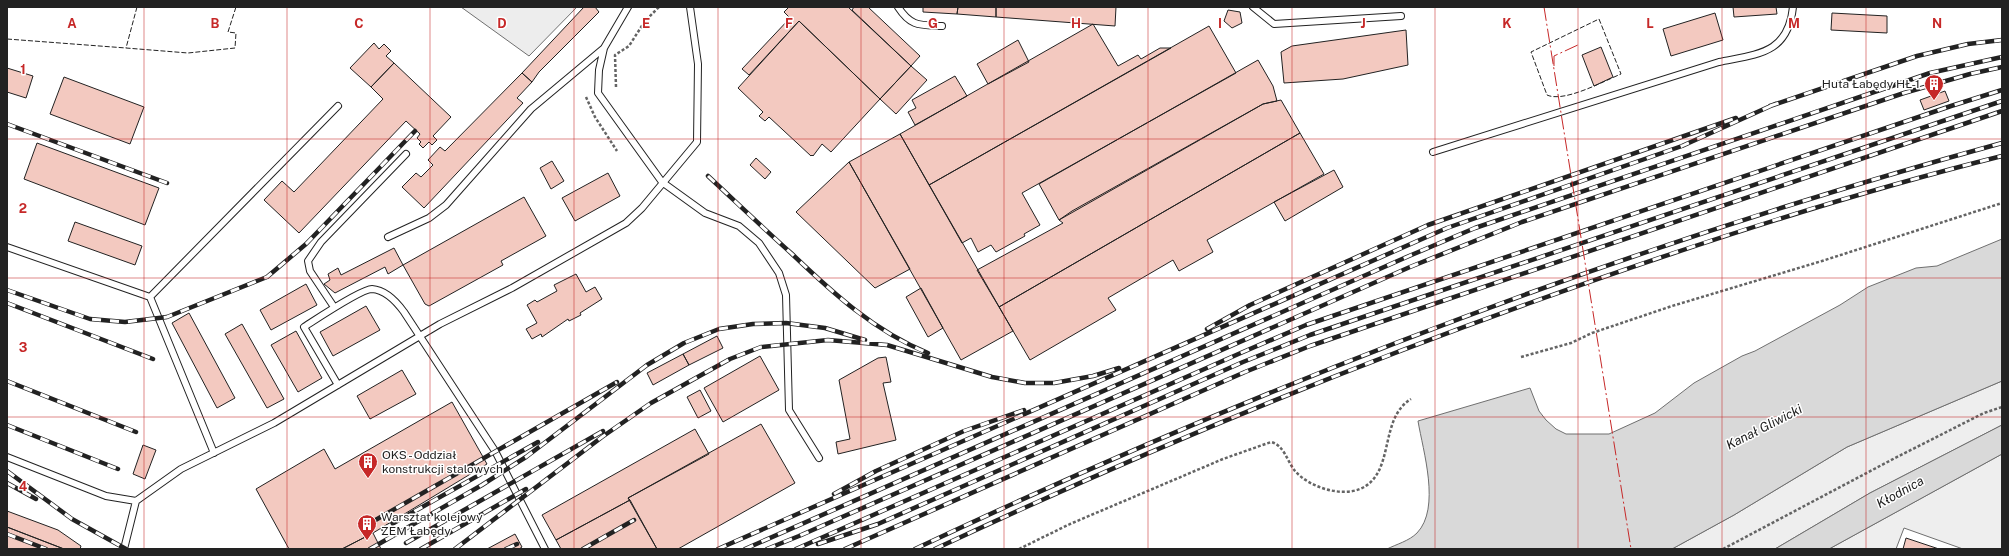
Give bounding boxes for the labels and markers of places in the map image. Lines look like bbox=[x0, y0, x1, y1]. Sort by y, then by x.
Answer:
building icon: Huta Łabędy HŁ-1 bbox=[1923, 73, 1945, 101]
place label: Huta Łabędy HŁ-1 bbox=[1822, 77, 1920, 91]
place label: OKS - Oddział konstrukcji stalowych bbox=[382, 448, 503, 476]
building icon: OKS - Oddział konstrukcji stalowych bbox=[357, 451, 379, 479]
place label: Warsztat kolejowy ZEM Łabędy bbox=[381, 510, 483, 538]
building icon: Warsztat kolejowy ZEM Łabędy bbox=[356, 513, 378, 541]

